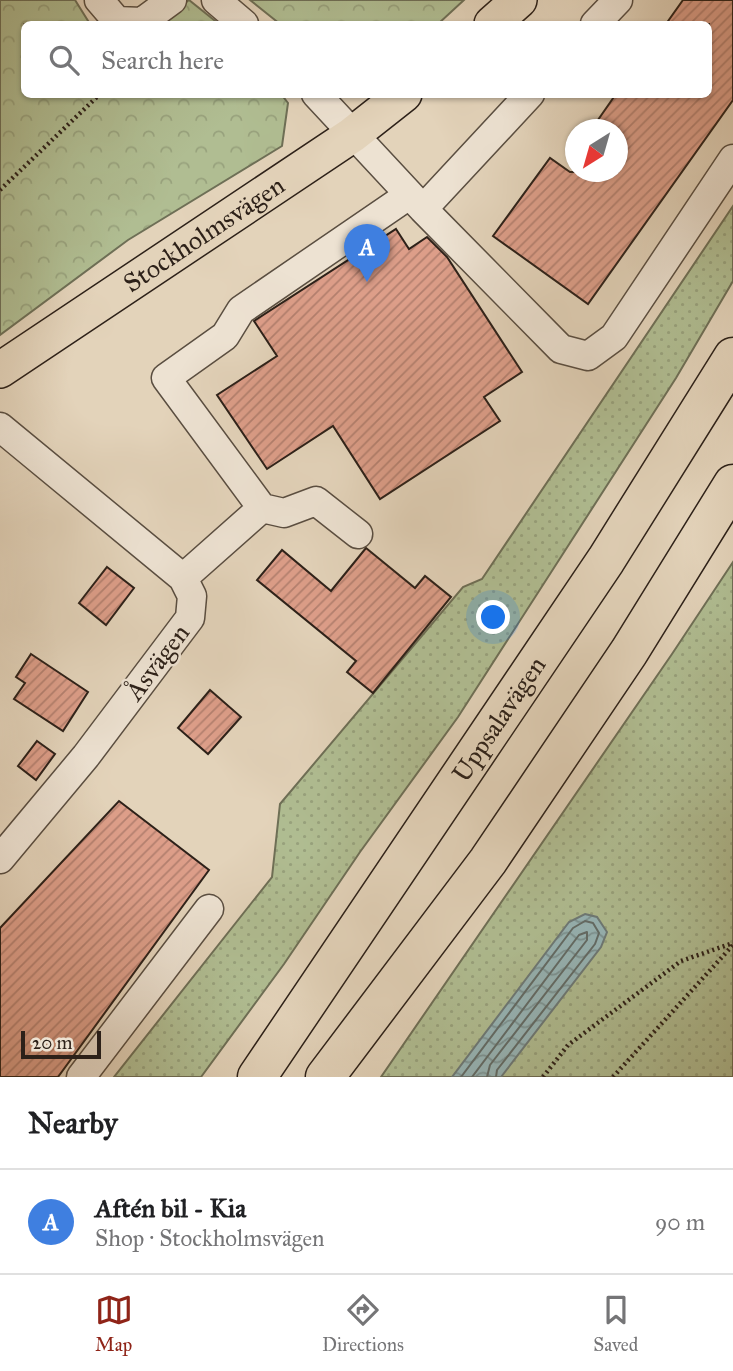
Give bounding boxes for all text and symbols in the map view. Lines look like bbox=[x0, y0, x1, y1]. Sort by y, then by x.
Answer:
search box bbox=[21, 21, 712, 98]
icon: search bbox=[45, 41, 83, 79]
text: Search here bbox=[101, 44, 224, 76]
north arrow bbox=[565, 119, 628, 182]
street label: Stockholmsvägen bbox=[117, 169, 290, 299]
pin: A bbox=[344, 224, 390, 282]
your location bbox=[476, 600, 510, 634]
street label: Åsvägen bbox=[117, 617, 196, 707]
street label: Uppsalavägen bbox=[445, 650, 552, 788]
scale bar bbox=[21, 1028, 102, 1060]
text: 20 m bbox=[32, 1031, 73, 1054]
text: Nearby bbox=[28, 1105, 118, 1141]
text: Aftén bil - Kia bbox=[95, 1192, 246, 1224]
text: A bbox=[43, 1208, 59, 1236]
text: 90 m bbox=[655, 1208, 705, 1236]
text: Shop · Stockholmsvägen bbox=[95, 1224, 324, 1252]
tab: Map bbox=[95, 1291, 133, 1356]
tab: Directions bbox=[322, 1291, 404, 1356]
tab: Saved bbox=[593, 1291, 638, 1356]

